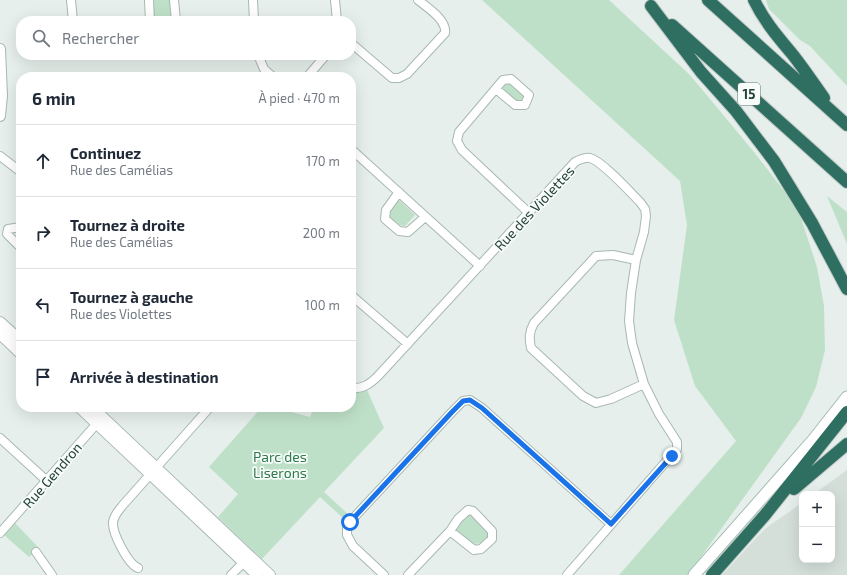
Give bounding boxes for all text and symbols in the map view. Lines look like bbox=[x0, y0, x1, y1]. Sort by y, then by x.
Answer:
search box bbox=[16, 16, 356, 60]
icon: search bbox=[30, 27, 52, 49]
text: Rechercher bbox=[62, 29, 139, 47]
road number: 15 bbox=[738, 83, 760, 105]
text: 6 min bbox=[32, 88, 76, 108]
text: À pied · 470 m bbox=[258, 90, 340, 106]
text: Continuez bbox=[70, 144, 141, 162]
icon: ahead bbox=[32, 150, 54, 172]
text: 170 m bbox=[306, 153, 340, 169]
text: Rue des Camélias bbox=[70, 162, 173, 178]
street label: Rue des Violettes bbox=[490, 162, 578, 254]
text: Tournez à droite bbox=[70, 216, 185, 234]
icon: right bbox=[32, 222, 54, 244]
text: 200 m bbox=[303, 225, 340, 241]
text: Rue des Camélias bbox=[70, 234, 173, 250]
text: Tournez à gauche bbox=[70, 288, 193, 306]
icon: left bbox=[32, 294, 54, 316]
text: 100 m bbox=[305, 297, 340, 313]
text: Rue des Violettes bbox=[70, 306, 172, 322]
icon: arrive bbox=[32, 366, 54, 388]
text: Arrivée à destination bbox=[70, 368, 218, 386]
street label: Rue Gendron bbox=[19, 439, 85, 511]
route end bbox=[663, 447, 681, 465]
park label: Parc des Liserons bbox=[253, 448, 307, 481]
map controls bbox=[799, 491, 835, 563]
button: + bbox=[799, 491, 835, 527]
route start bbox=[341, 513, 359, 531]
button: − bbox=[799, 527, 835, 563]

